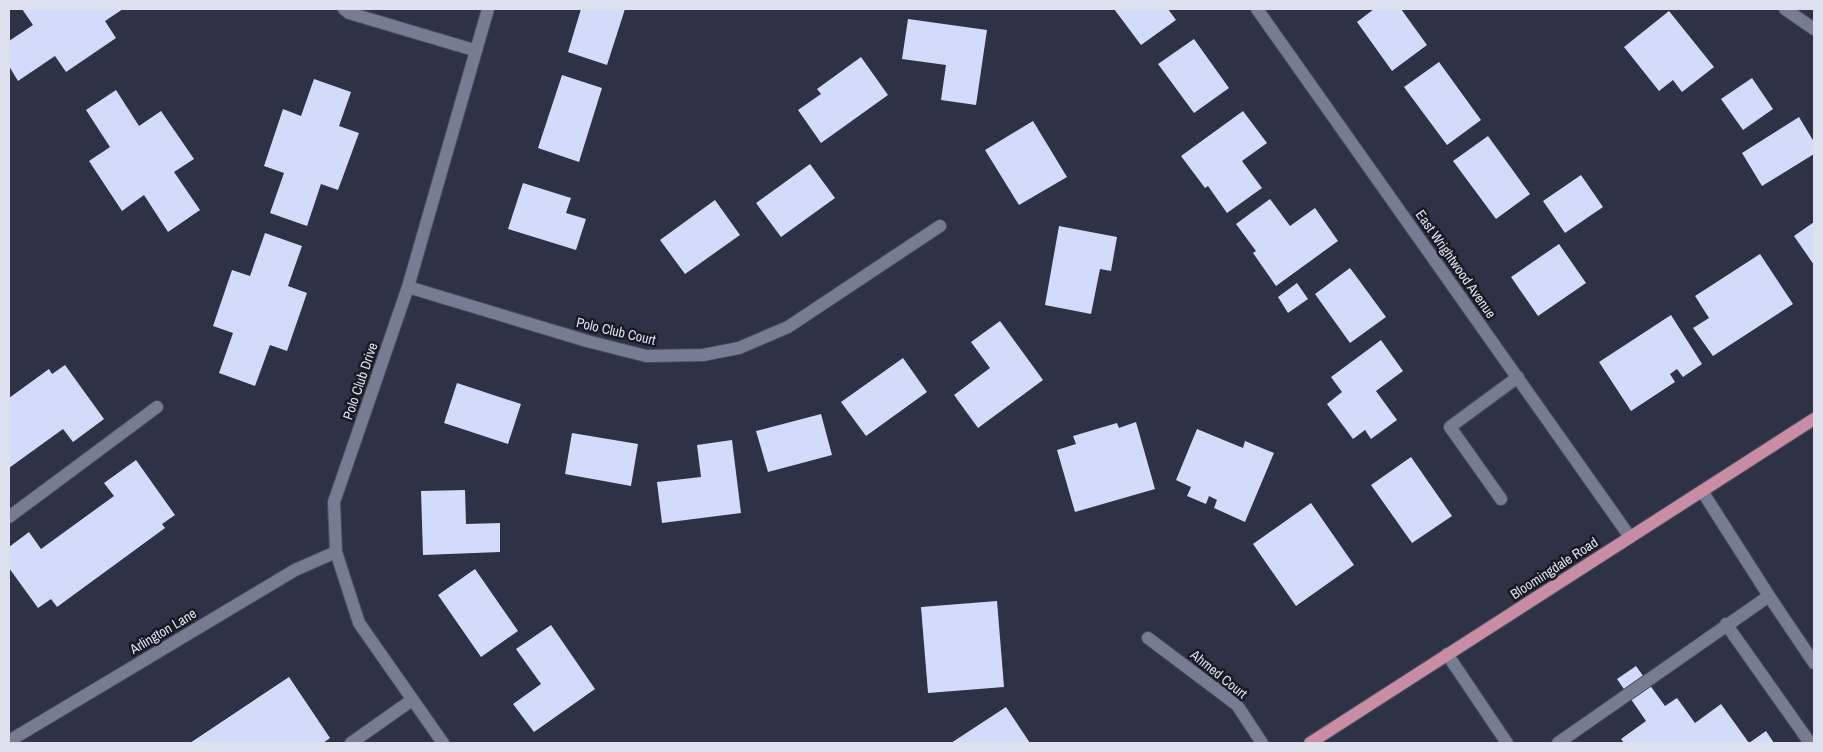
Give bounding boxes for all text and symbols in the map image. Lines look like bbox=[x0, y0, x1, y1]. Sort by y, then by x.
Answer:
street label: East Wrightwood Avenue bbox=[1412, 206, 1500, 322]
street label: Polo Club Court bbox=[574, 313, 658, 349]
street label: Polo Club Drive bbox=[338, 340, 382, 422]
street label: Bloomingdale Road bbox=[1507, 533, 1601, 603]
street label: Arlington Lane bbox=[125, 604, 200, 658]
street label: Ahmed Court bbox=[1186, 645, 1251, 702]

